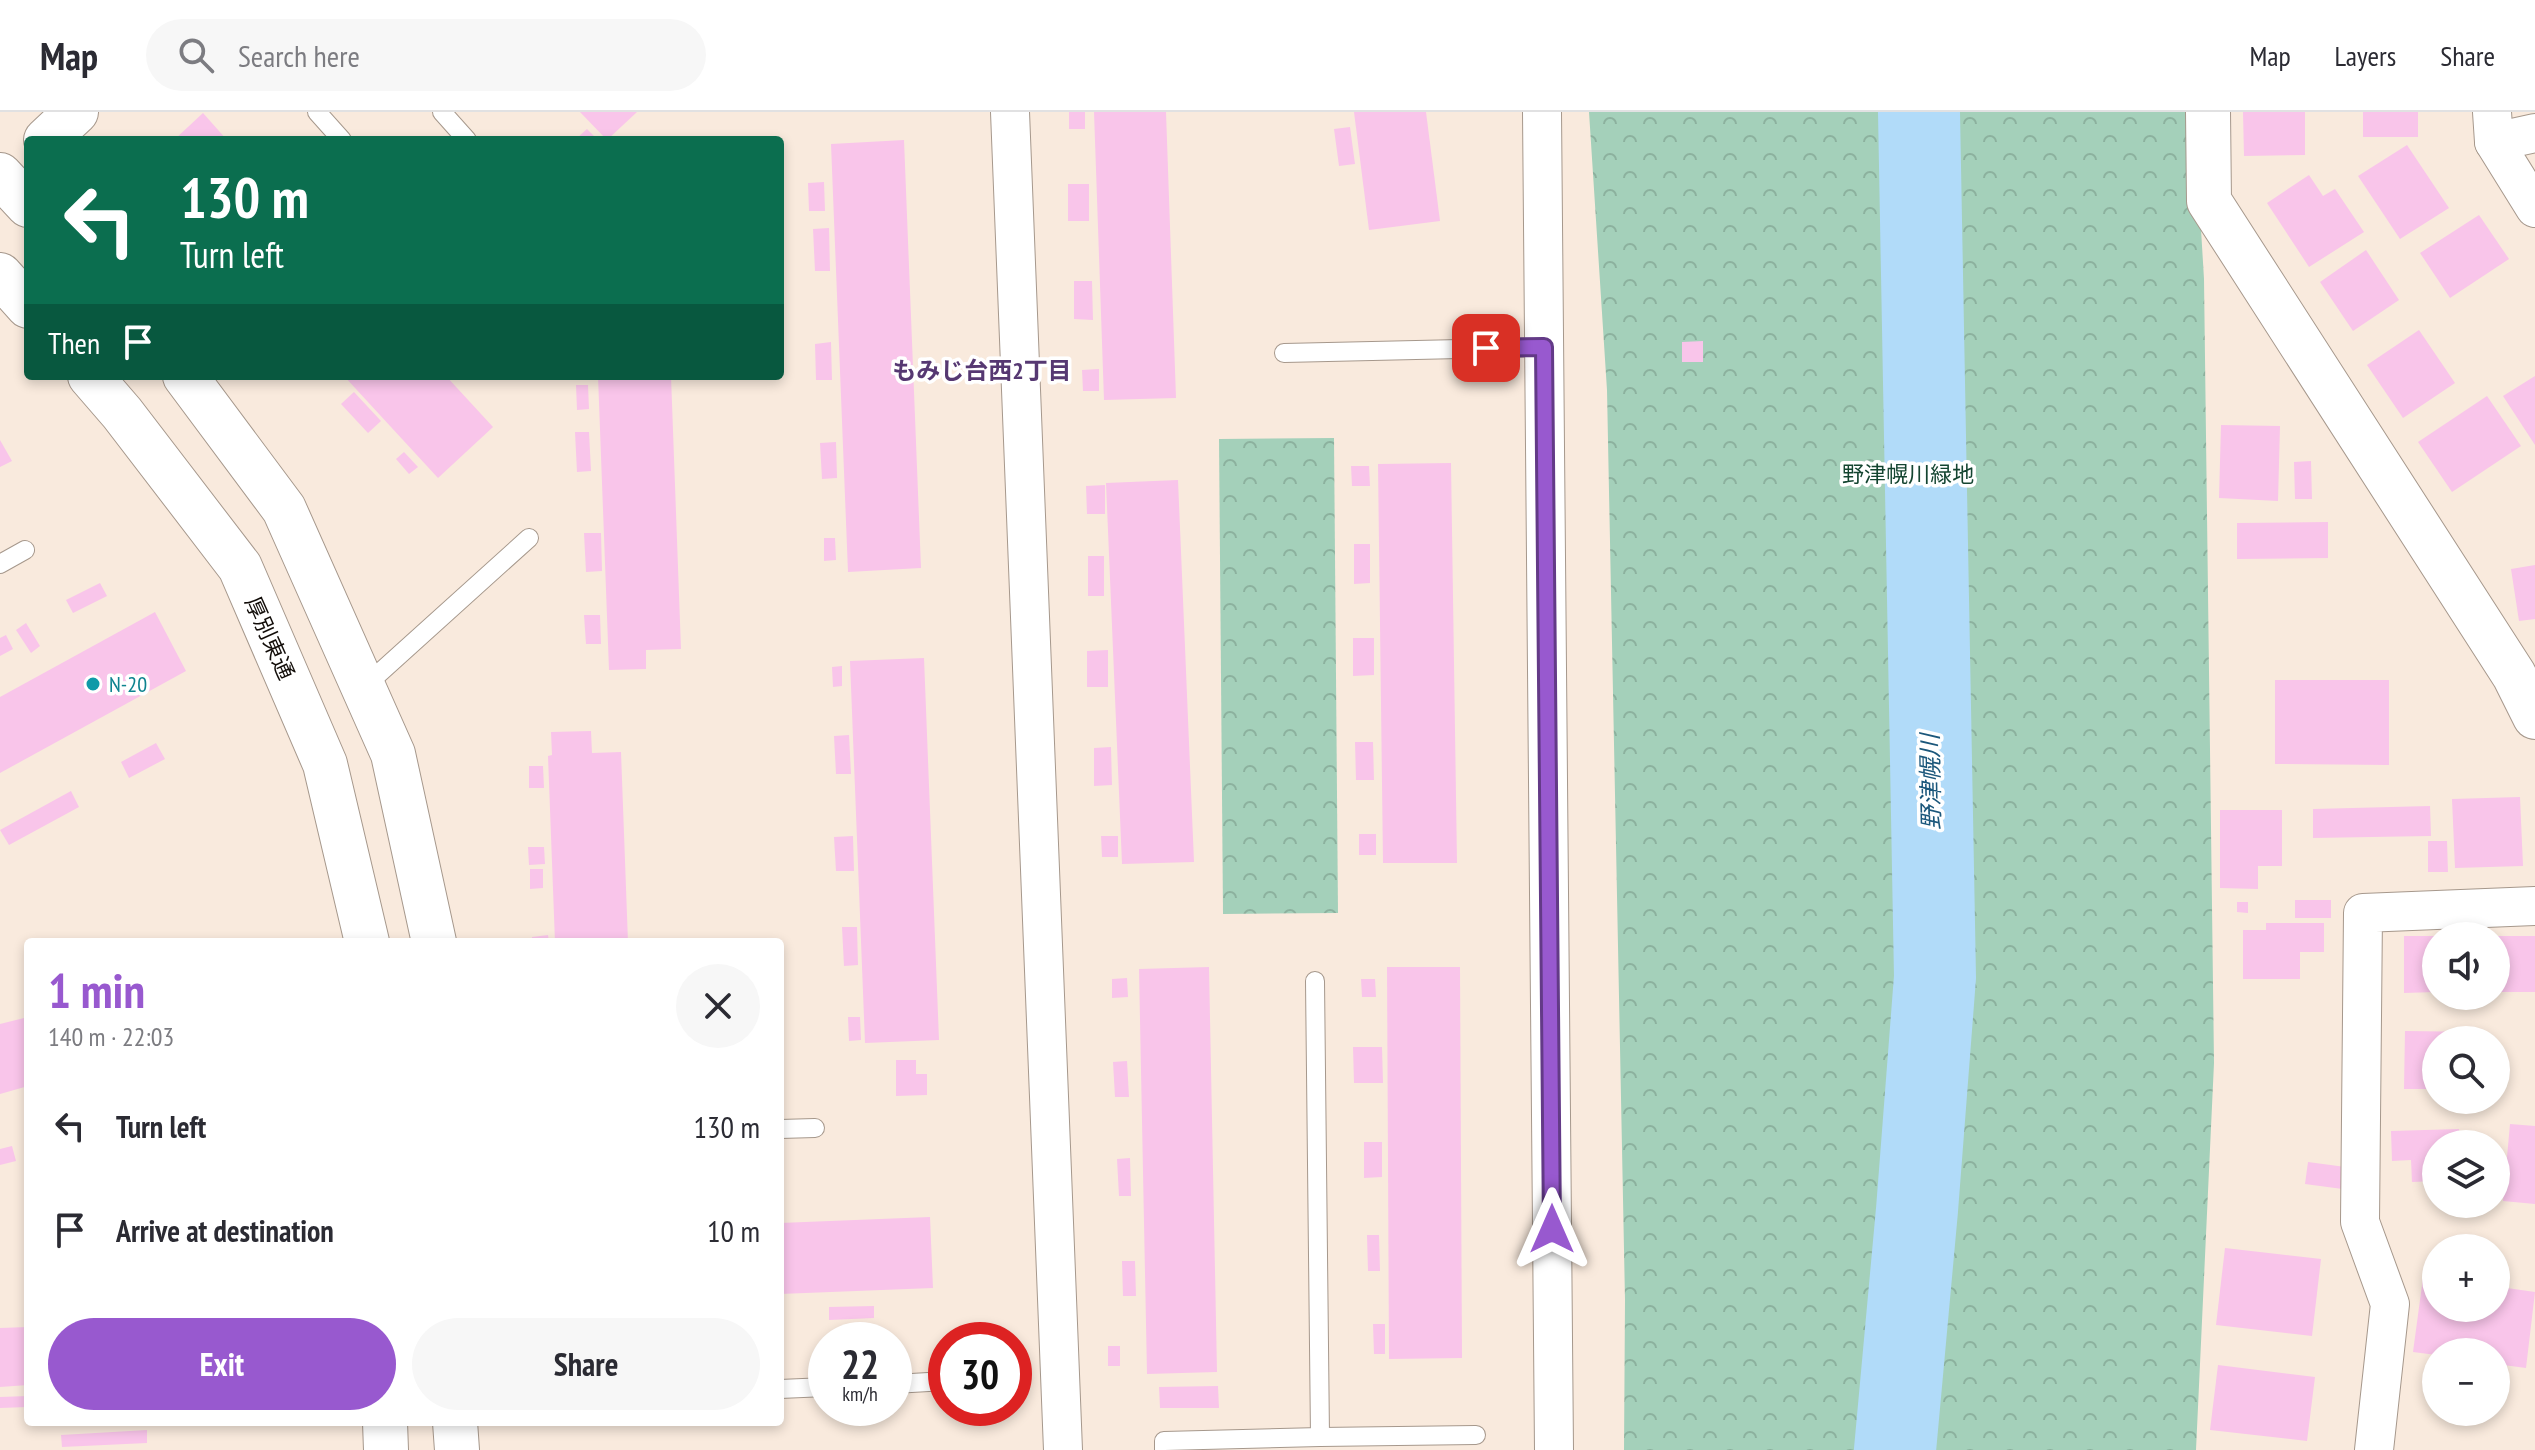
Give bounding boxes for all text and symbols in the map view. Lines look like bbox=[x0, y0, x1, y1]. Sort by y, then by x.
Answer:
search box bbox=[146, 19, 706, 91]
text: Map bbox=[40, 31, 98, 80]
icon: search bbox=[174, 33, 218, 77]
text: Search here bbox=[238, 36, 360, 75]
text: Map bbox=[2249, 37, 2291, 74]
text: Layers bbox=[2335, 37, 2396, 74]
text: Share bbox=[2440, 37, 2495, 74]
text: 130 m bbox=[180, 161, 309, 233]
icon: left bbox=[48, 168, 152, 272]
text: Turn left bbox=[180, 231, 284, 278]
pin bbox=[1452, 314, 1520, 382]
icon: arrive bbox=[116, 320, 160, 364]
text: Then bbox=[48, 323, 100, 362]
icon: arrive bbox=[1464, 326, 1508, 370]
district label: もみじ台西2丁目 bbox=[892, 355, 1072, 386]
park label: 野津幌川緑地 bbox=[1842, 460, 1974, 488]
street label: 厚別東通 bbox=[239, 592, 301, 684]
place label: N-20 bbox=[109, 670, 147, 698]
marker: N-20 bbox=[84, 675, 102, 693]
water label: 野津幌川 bbox=[1914, 731, 1947, 830]
map controls bbox=[2422, 922, 2510, 1426]
button: sound bbox=[2422, 922, 2510, 1010]
text: 1 min bbox=[48, 959, 145, 1021]
button: close bbox=[676, 964, 760, 1048]
text: 140 m · 22:03 bbox=[48, 1020, 174, 1053]
button: search bbox=[2422, 1026, 2510, 1114]
icon: left bbox=[48, 1104, 92, 1148]
text: Turn left bbox=[116, 1107, 206, 1146]
text: 130 m bbox=[694, 1107, 760, 1146]
button: layers bbox=[2422, 1130, 2510, 1218]
position arrow bbox=[1510, 1187, 1594, 1271]
icon: arrive bbox=[48, 1208, 92, 1252]
text: Arrive at destination bbox=[116, 1211, 334, 1250]
text: 10 m bbox=[707, 1211, 760, 1250]
button: + bbox=[2422, 1234, 2510, 1322]
button: Exit bbox=[48, 1318, 396, 1410]
button: Share bbox=[412, 1318, 760, 1410]
speed limit sign: 30 bbox=[928, 1322, 1032, 1426]
text: 22 bbox=[841, 1338, 879, 1390]
button: − bbox=[2422, 1338, 2510, 1426]
text: km/h bbox=[842, 1381, 878, 1407]

